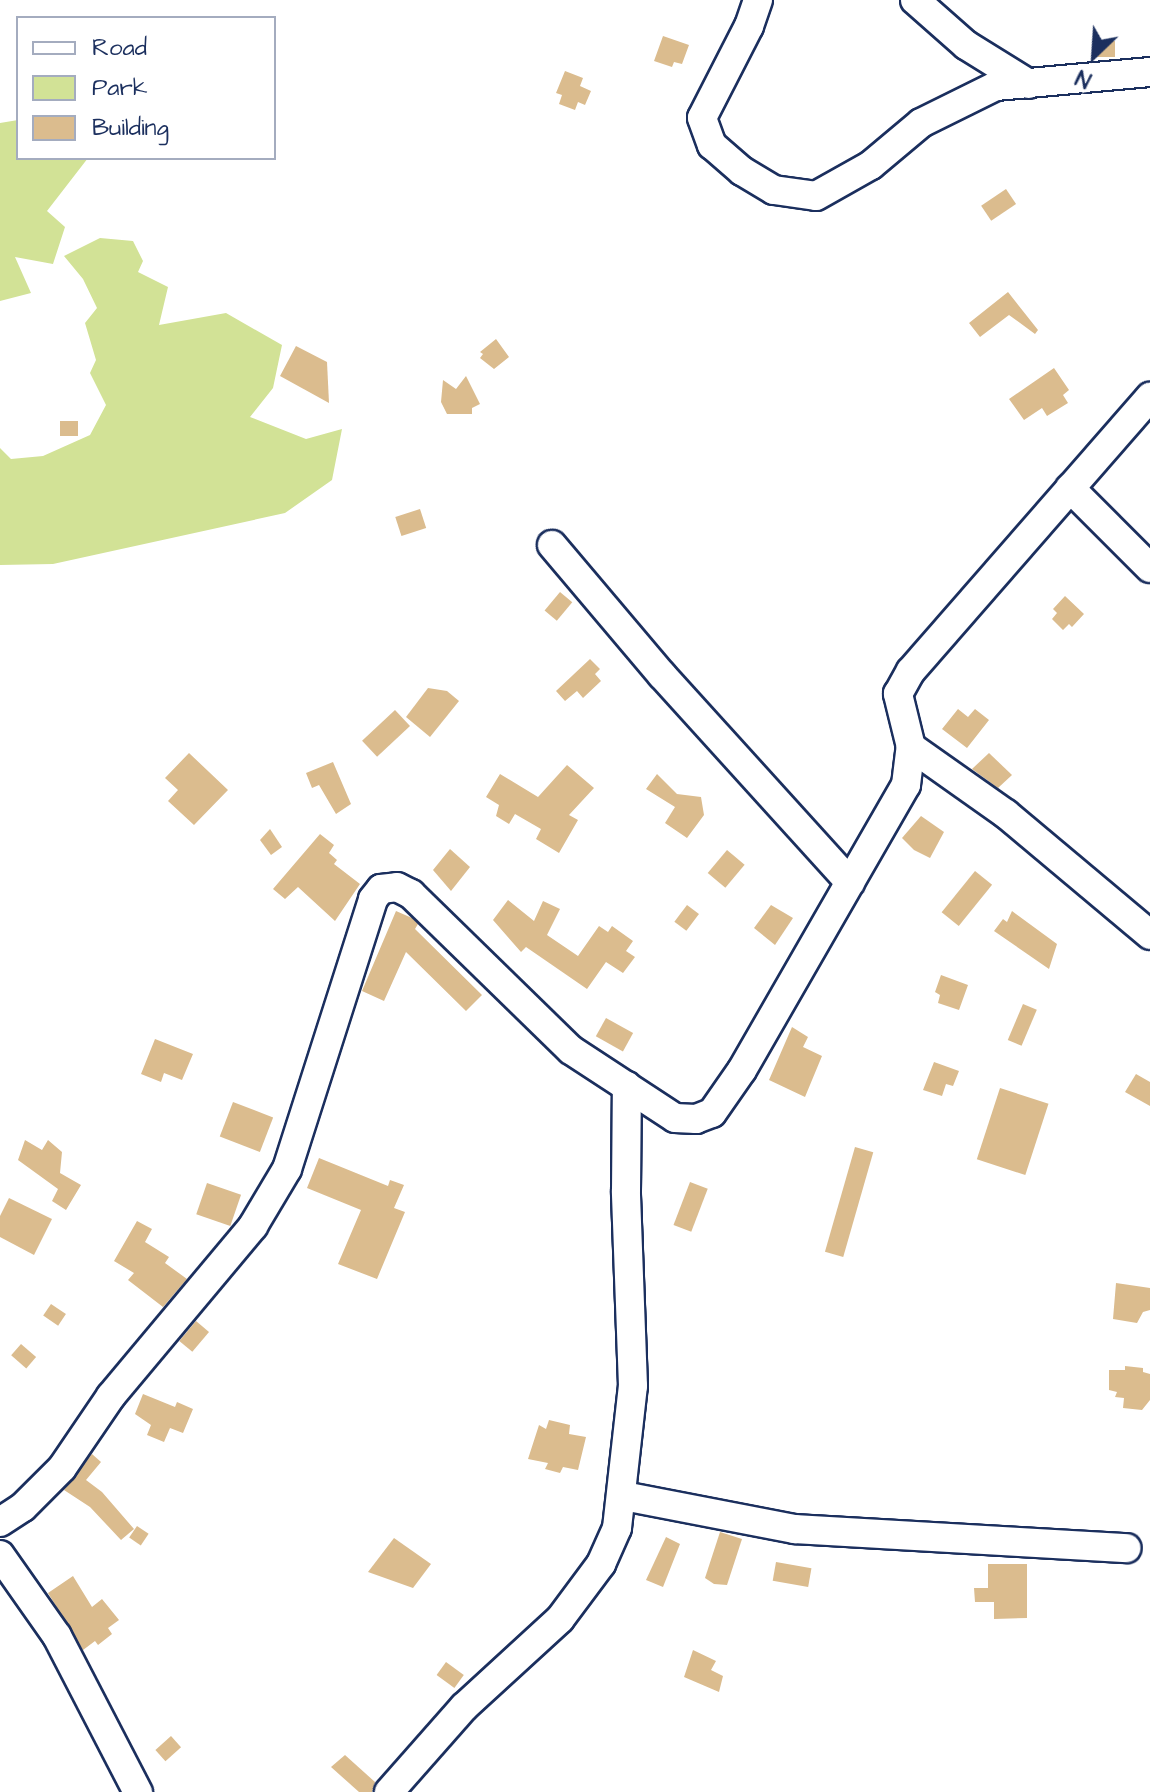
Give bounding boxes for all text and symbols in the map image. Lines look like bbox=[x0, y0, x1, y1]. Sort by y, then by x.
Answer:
legend bbox=[16, 16, 276, 160]
north arrow bbox=[1054, 16, 1134, 96]
text: Road bbox=[92, 31, 147, 65]
text: N bbox=[1071, 61, 1096, 95]
text: Park bbox=[92, 71, 148, 105]
text: Building bbox=[92, 111, 169, 145]

